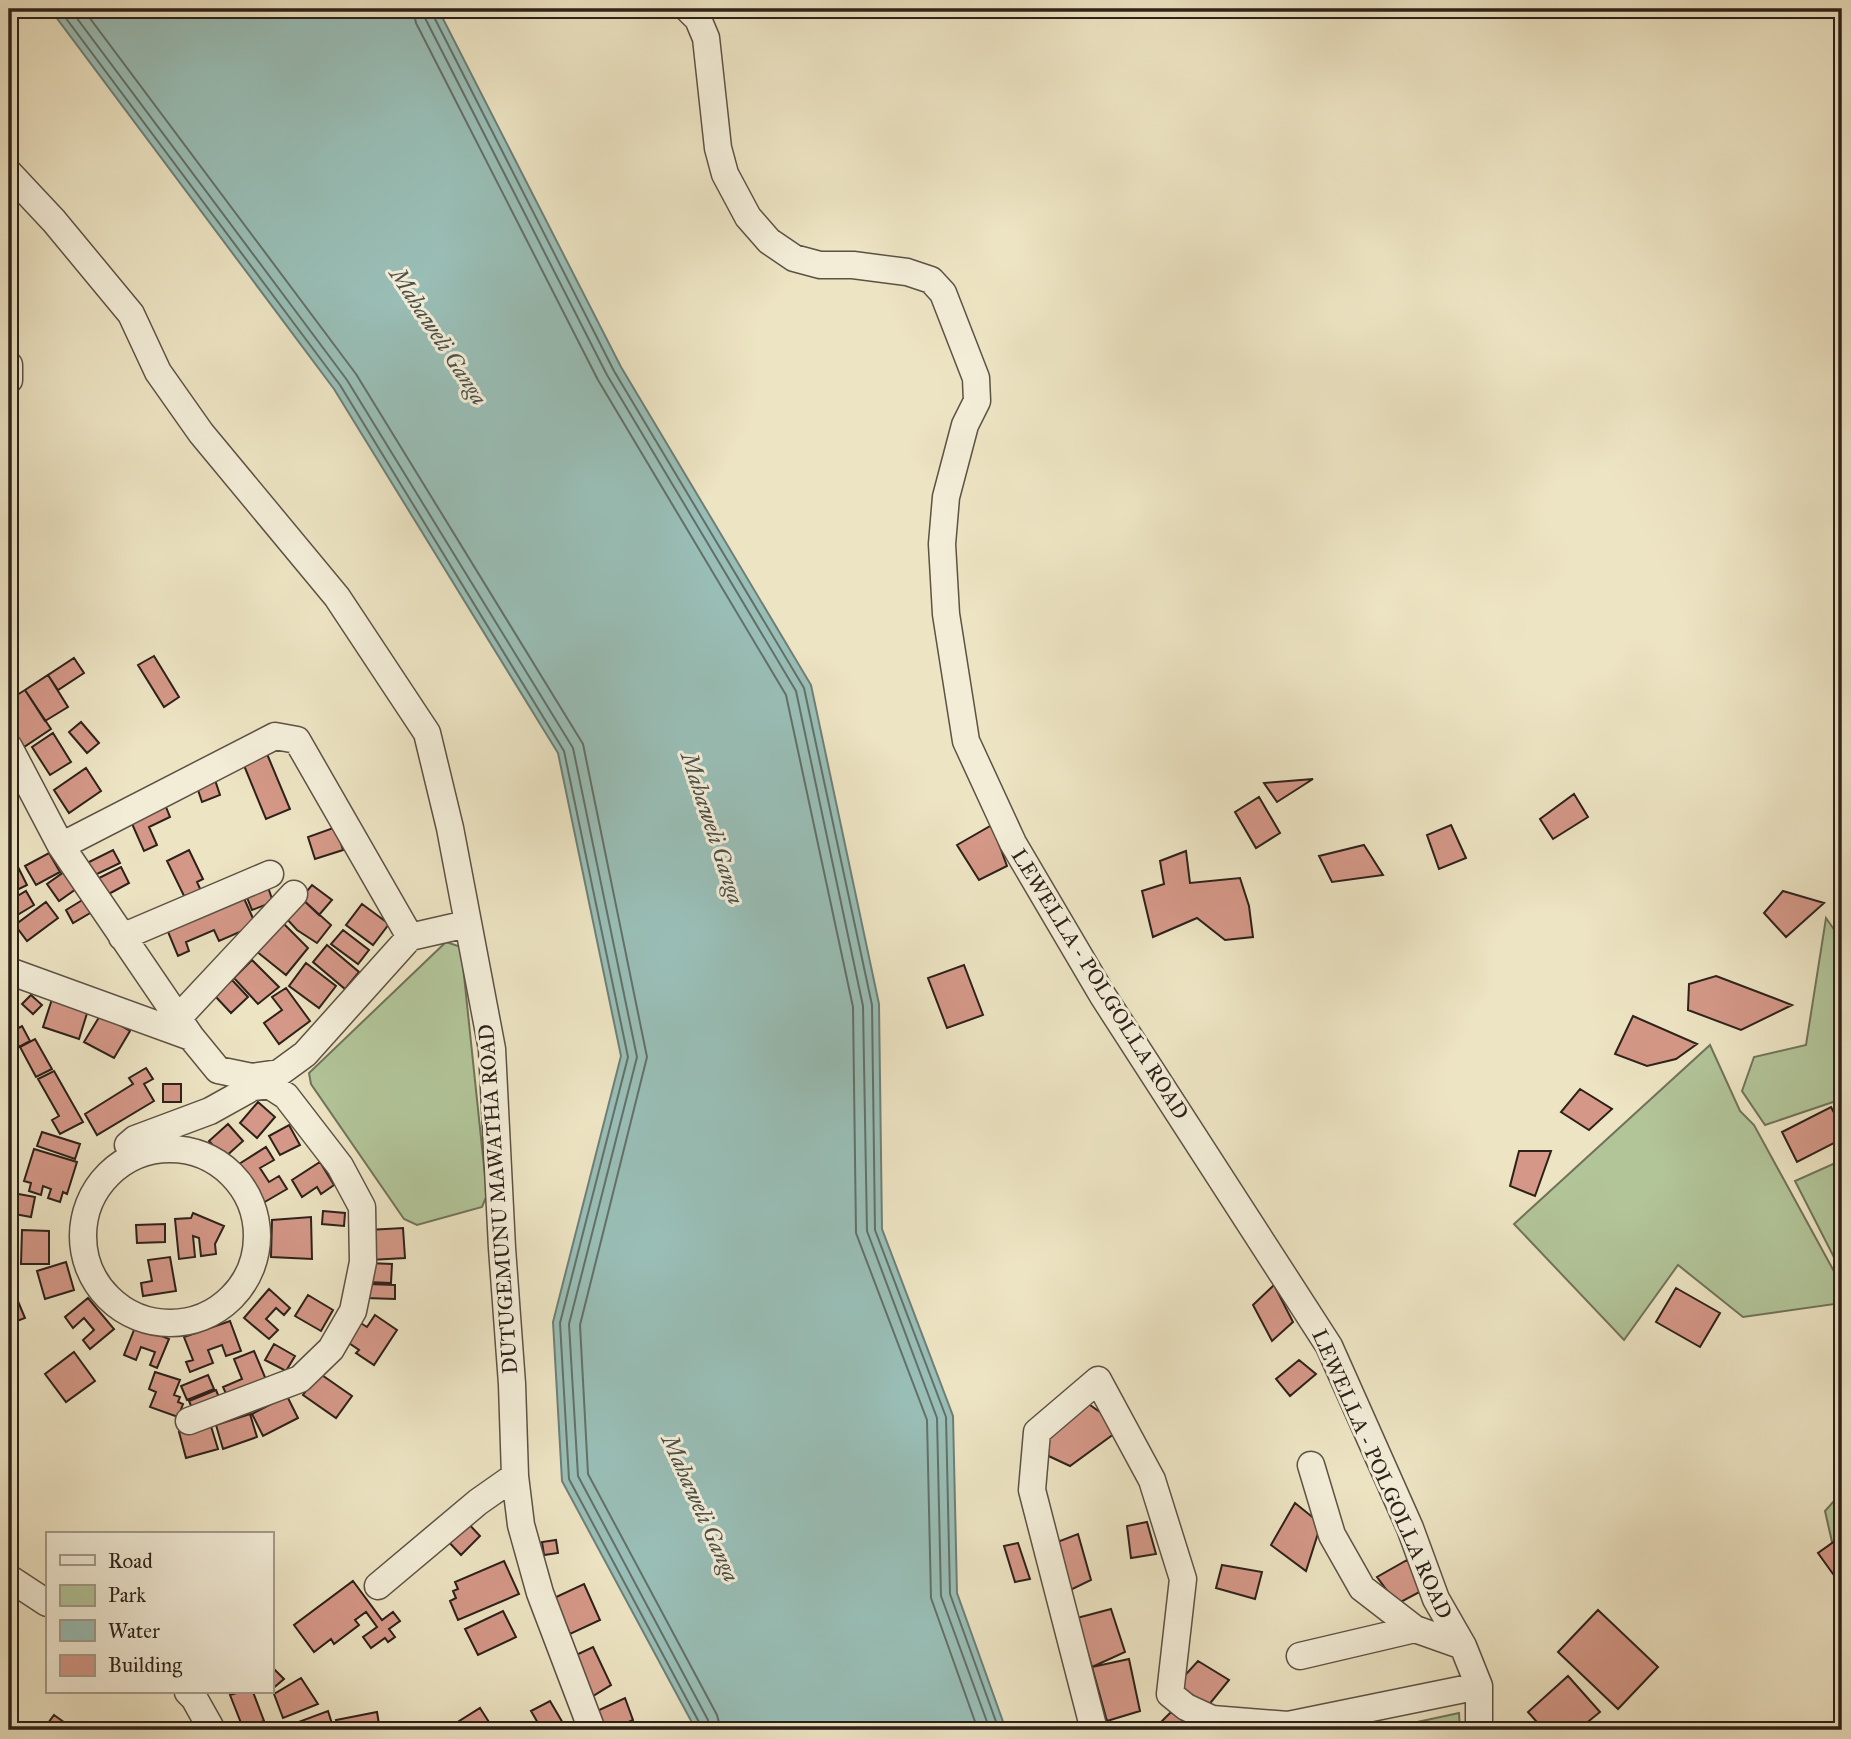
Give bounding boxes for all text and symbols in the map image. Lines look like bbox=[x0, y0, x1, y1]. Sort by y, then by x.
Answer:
water label: Mahaweli Ganga bbox=[383, 260, 494, 410]
water label: Mahaweli Ganga bbox=[675, 747, 751, 908]
street label: LEWELLA - POLGOLLA ROAD bbox=[1006, 844, 1194, 1124]
street label: DUTUGEMUNU MAWATHA ROAD bbox=[473, 1023, 523, 1375]
street label: LEWELLA - POLGOLLA ROAD bbox=[1306, 1325, 1458, 1623]
water label: Mahaweli Ganga bbox=[655, 1428, 746, 1586]
legend bbox=[46, 1532, 273, 1694]
text: Road bbox=[108, 1548, 153, 1574]
text: Park bbox=[108, 1582, 146, 1608]
text: Water bbox=[108, 1618, 160, 1644]
text: Building bbox=[108, 1652, 182, 1678]

